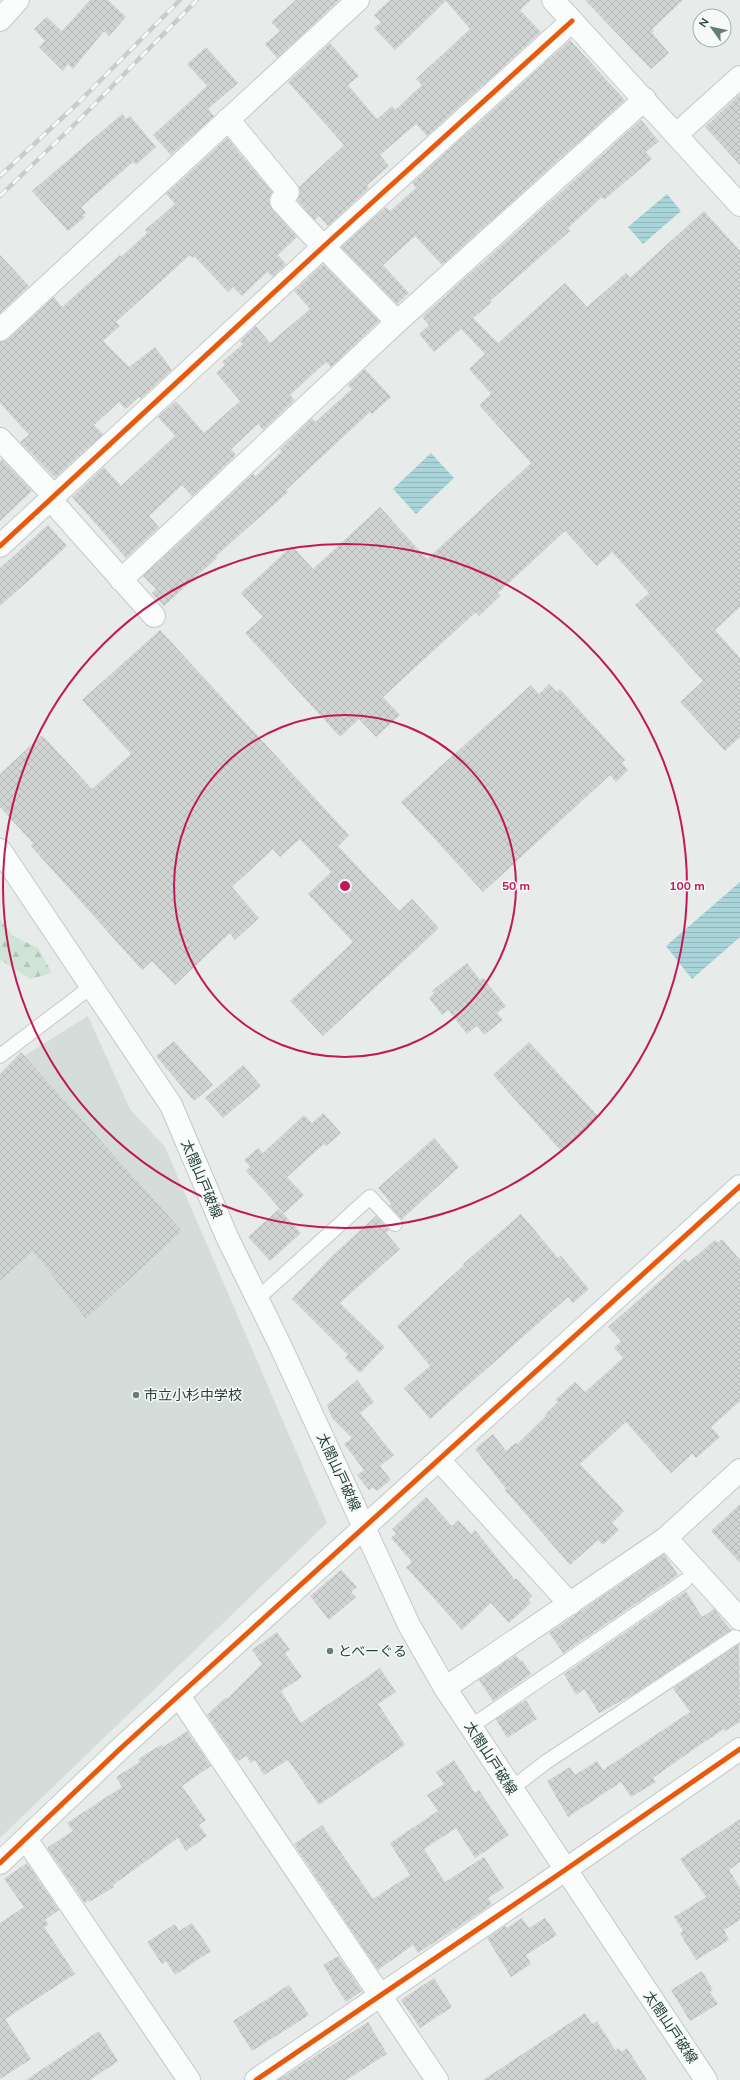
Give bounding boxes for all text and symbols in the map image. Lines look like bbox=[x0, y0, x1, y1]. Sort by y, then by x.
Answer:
north arrow bbox=[692, 8, 732, 48]
text: N bbox=[696, 15, 713, 30]
text: 50 m bbox=[502, 878, 530, 894]
text: 100 m bbox=[669, 878, 705, 894]
centre of rings bbox=[338, 879, 352, 893]
street label: 太閤山戸破線 bbox=[176, 1137, 227, 1222]
place label: 市立小杉中学校 bbox=[144, 1386, 242, 1405]
marker: 市立小杉中学校 bbox=[131, 1390, 141, 1400]
street label: 太閤山戸破線 bbox=[312, 1430, 365, 1514]
place label: とべーぐる bbox=[338, 1642, 407, 1661]
marker: とべーぐる bbox=[325, 1646, 335, 1656]
street label: 太閤山戸破線 bbox=[460, 1718, 521, 1799]
street label: 太閤山戸破線 bbox=[639, 1987, 702, 2067]

